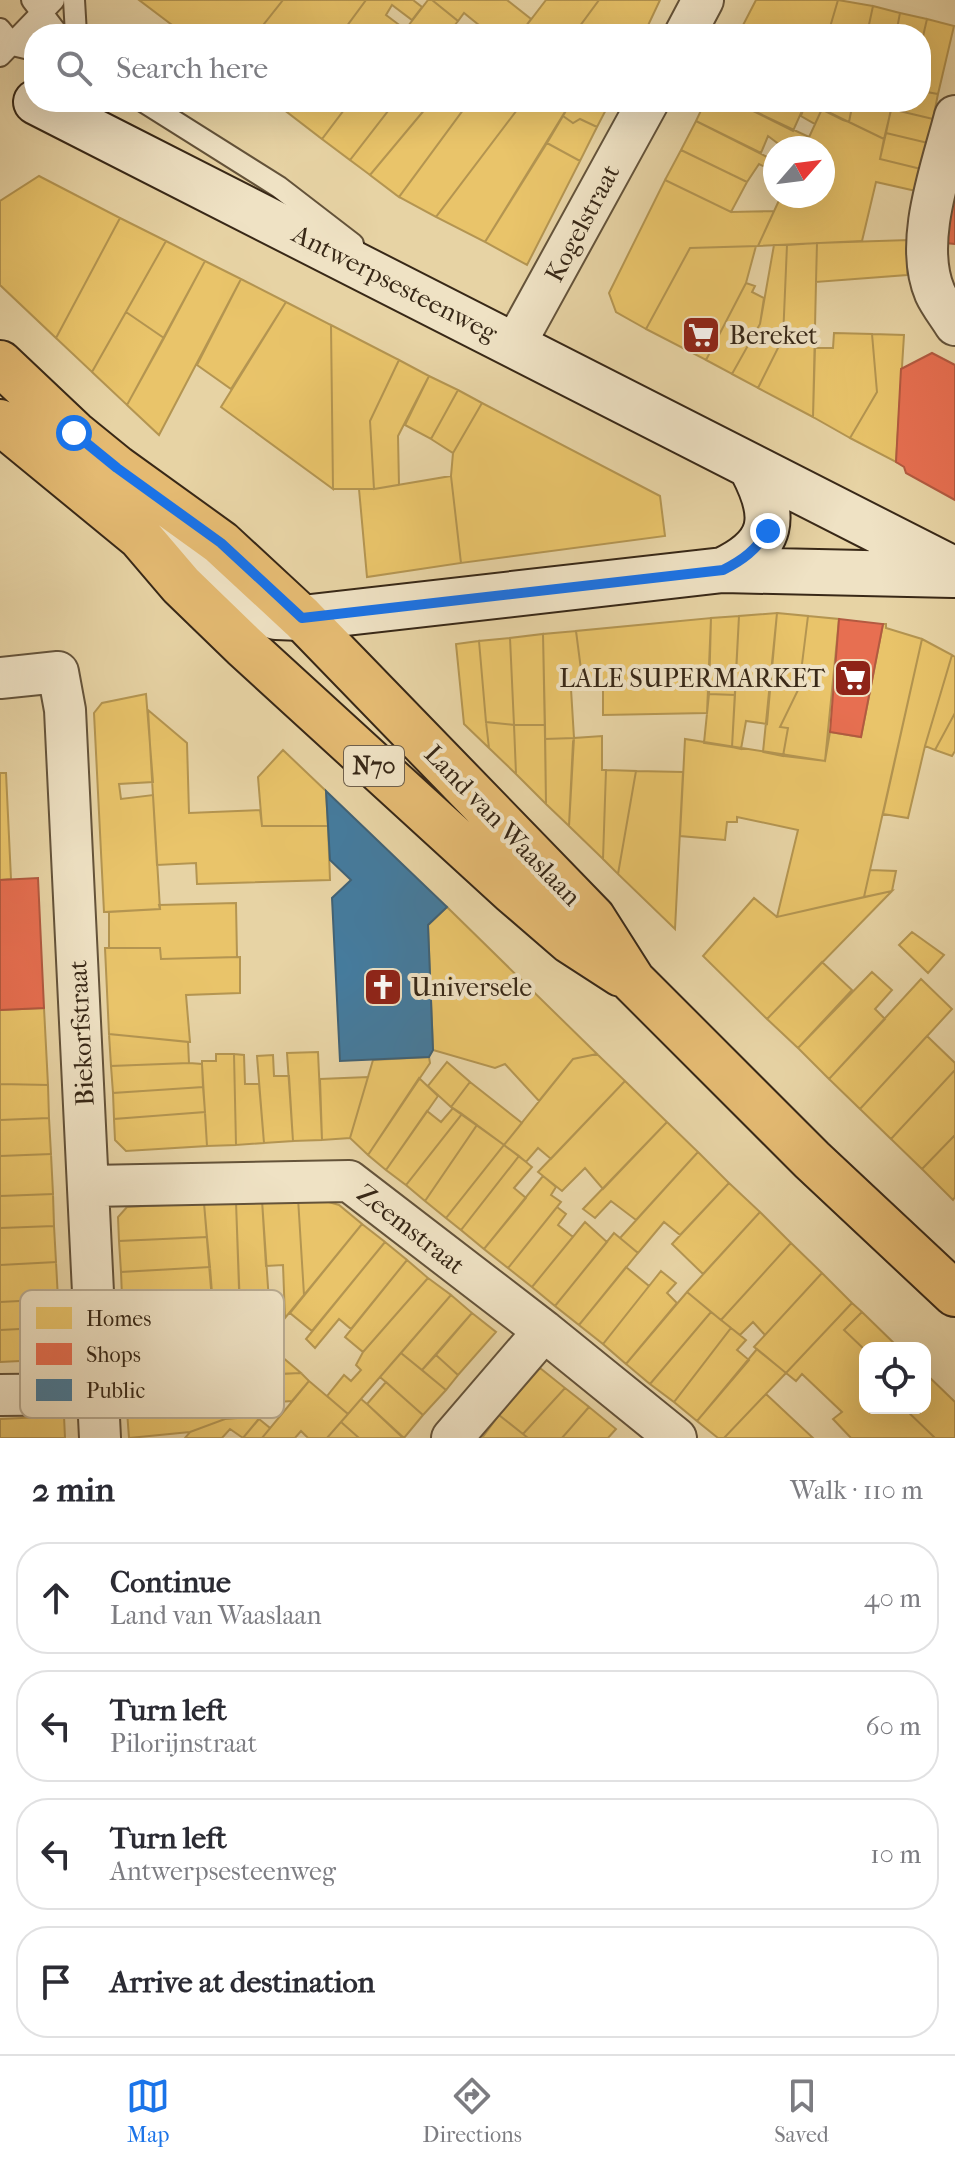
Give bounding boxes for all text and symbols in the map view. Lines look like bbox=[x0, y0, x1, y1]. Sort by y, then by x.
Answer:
search box bbox=[24, 24, 931, 112]
icon: search bbox=[52, 46, 96, 90]
text: Search here bbox=[116, 51, 268, 86]
north arrow bbox=[763, 136, 835, 208]
street label: Kogelstraat bbox=[539, 158, 627, 287]
street label: Antwerpsesteenweg bbox=[286, 218, 503, 349]
supermarket icon: Bereket bbox=[680, 314, 722, 356]
place label: Bereket bbox=[729, 320, 818, 351]
route start bbox=[56, 415, 92, 451]
route end bbox=[750, 513, 786, 549]
supermarket icon: LALE SUPERMARKET bbox=[832, 657, 874, 699]
place label: LALE SUPERMARKET bbox=[559, 663, 825, 694]
street label: Land van Waaslaan bbox=[418, 738, 587, 912]
road number: N70 bbox=[344, 746, 404, 786]
street label: Biekorfstraat bbox=[62, 959, 101, 1107]
church icon: Universele bbox=[362, 966, 404, 1008]
place label: Universele bbox=[411, 972, 532, 1003]
street label: Zeemstraat bbox=[351, 1178, 471, 1282]
legend bbox=[20, 1290, 284, 1418]
text: Homes bbox=[86, 1306, 151, 1332]
text: Shops bbox=[86, 1342, 141, 1368]
map controls bbox=[859, 1342, 931, 1414]
button: locate bbox=[859, 1342, 931, 1414]
text: Public bbox=[86, 1378, 145, 1404]
text: 2 min bbox=[32, 1470, 115, 1510]
text: Walk · 110 m bbox=[790, 1475, 923, 1506]
text: Continue bbox=[110, 1565, 231, 1600]
icon: ahead bbox=[34, 1576, 78, 1620]
text: 40 m bbox=[864, 1583, 921, 1614]
text: Land van Waaslaan bbox=[110, 1600, 322, 1631]
text: Turn left bbox=[110, 1693, 227, 1728]
icon: left bbox=[34, 1704, 78, 1748]
text: 60 m bbox=[865, 1711, 921, 1742]
text: Pilorijnstraat bbox=[110, 1728, 257, 1759]
text: Turn left bbox=[110, 1821, 227, 1856]
icon: left bbox=[34, 1832, 78, 1876]
text: 10 m bbox=[870, 1839, 921, 1870]
text: Antwerpsesteenweg bbox=[110, 1856, 336, 1887]
icon: arrive bbox=[34, 1960, 78, 2004]
text: Arrive at destination bbox=[110, 1965, 375, 2000]
tab: Map bbox=[126, 2074, 170, 2148]
tab: Directions bbox=[423, 2074, 522, 2148]
tab: Saved bbox=[774, 2074, 829, 2148]

